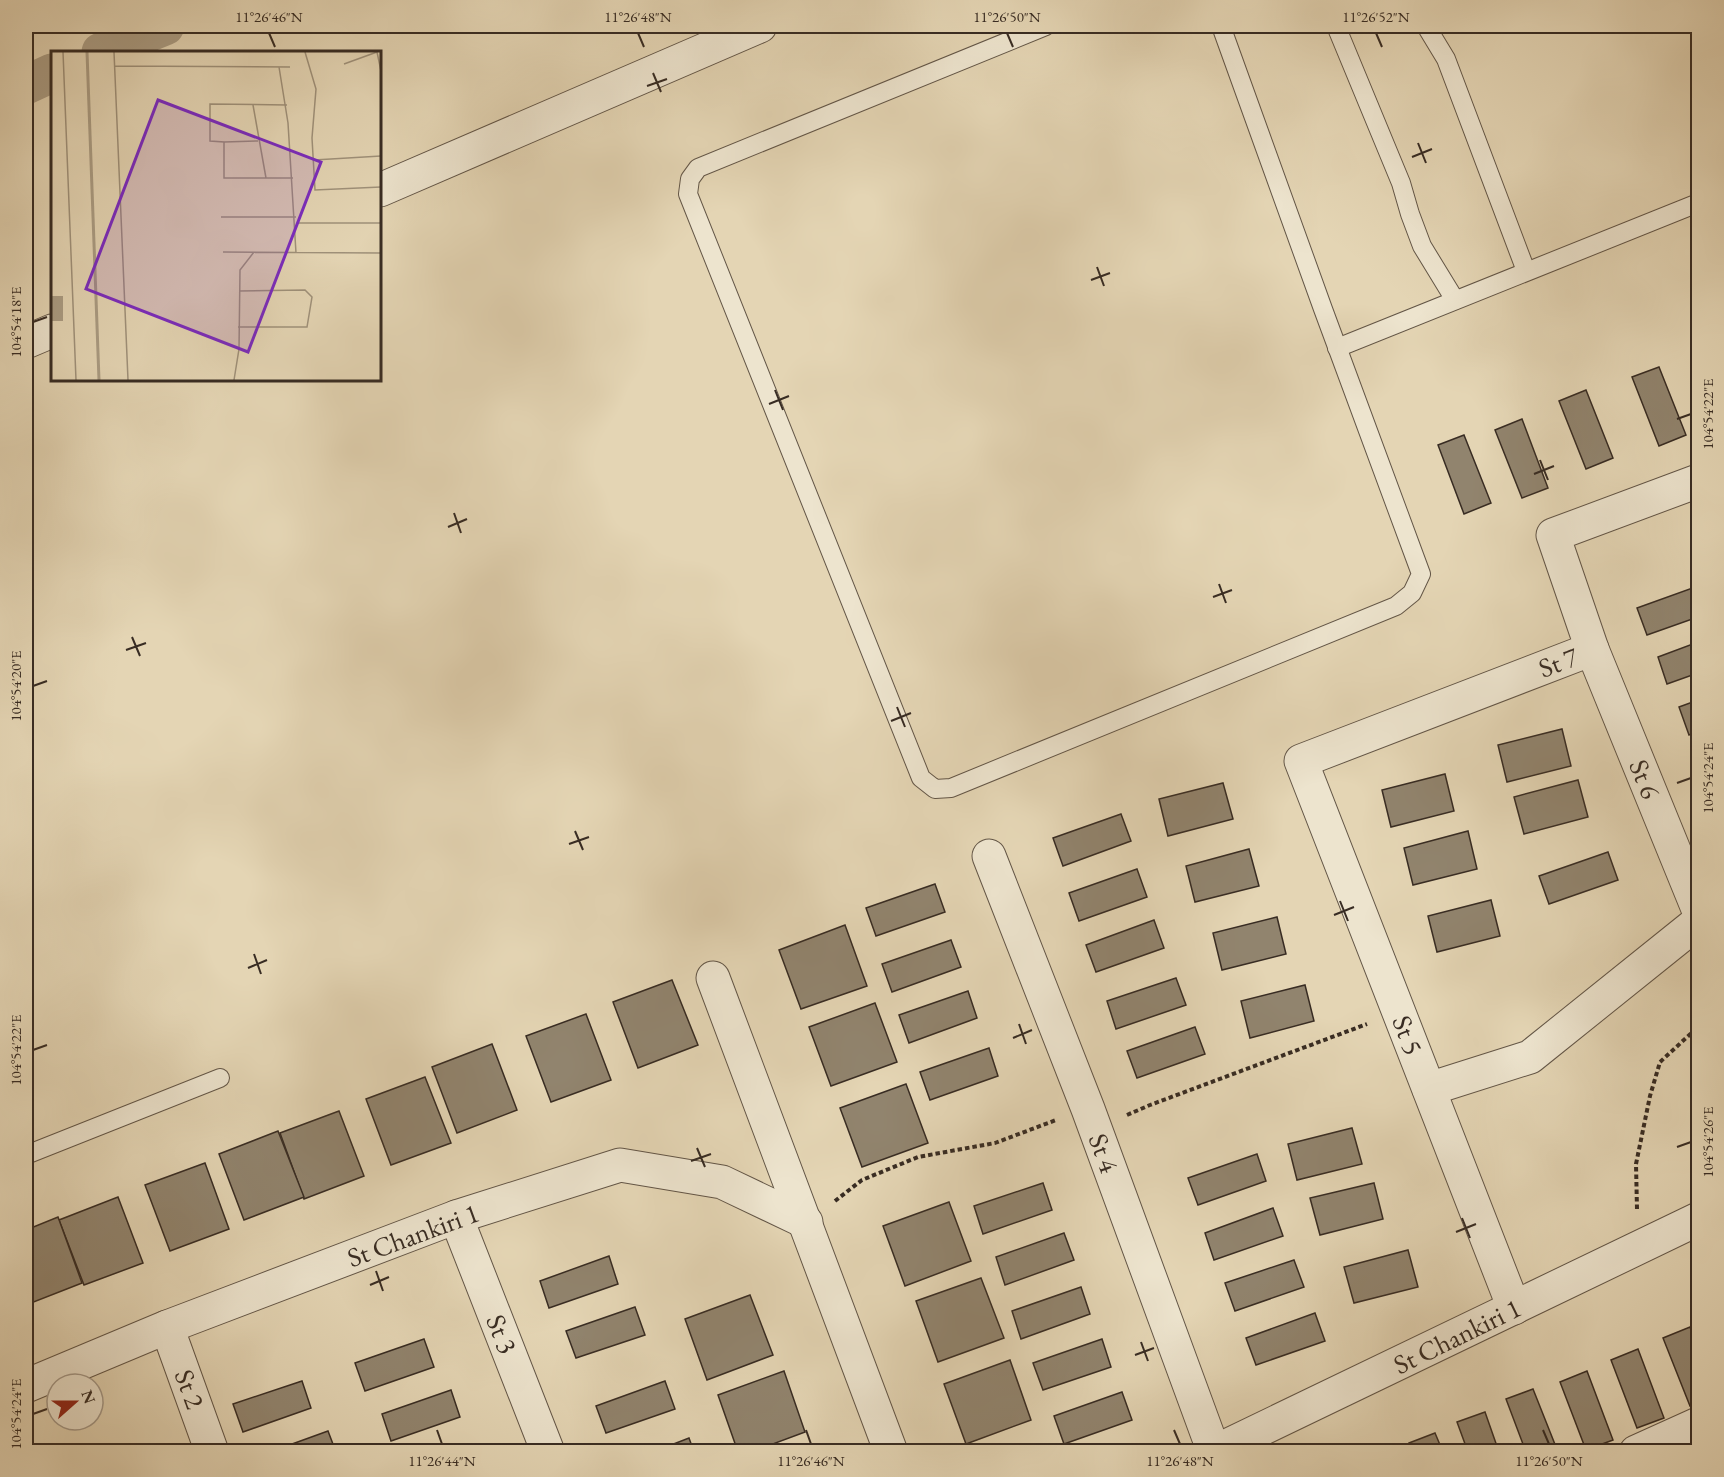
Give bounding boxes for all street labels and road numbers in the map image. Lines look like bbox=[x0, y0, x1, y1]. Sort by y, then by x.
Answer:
street label: St 7 bbox=[1533, 638, 1584, 685]
street label: St 6 bbox=[1621, 754, 1669, 804]
street label: St 5 bbox=[1385, 1010, 1431, 1060]
street label: St 4 bbox=[1081, 1128, 1128, 1178]
street label: St Chankiri 1 bbox=[342, 1195, 484, 1275]
street label: St Chankiri 1 bbox=[1387, 1290, 1527, 1382]
street label: St 3 bbox=[478, 1309, 526, 1359]
street label: St 2 bbox=[167, 1364, 213, 1414]

